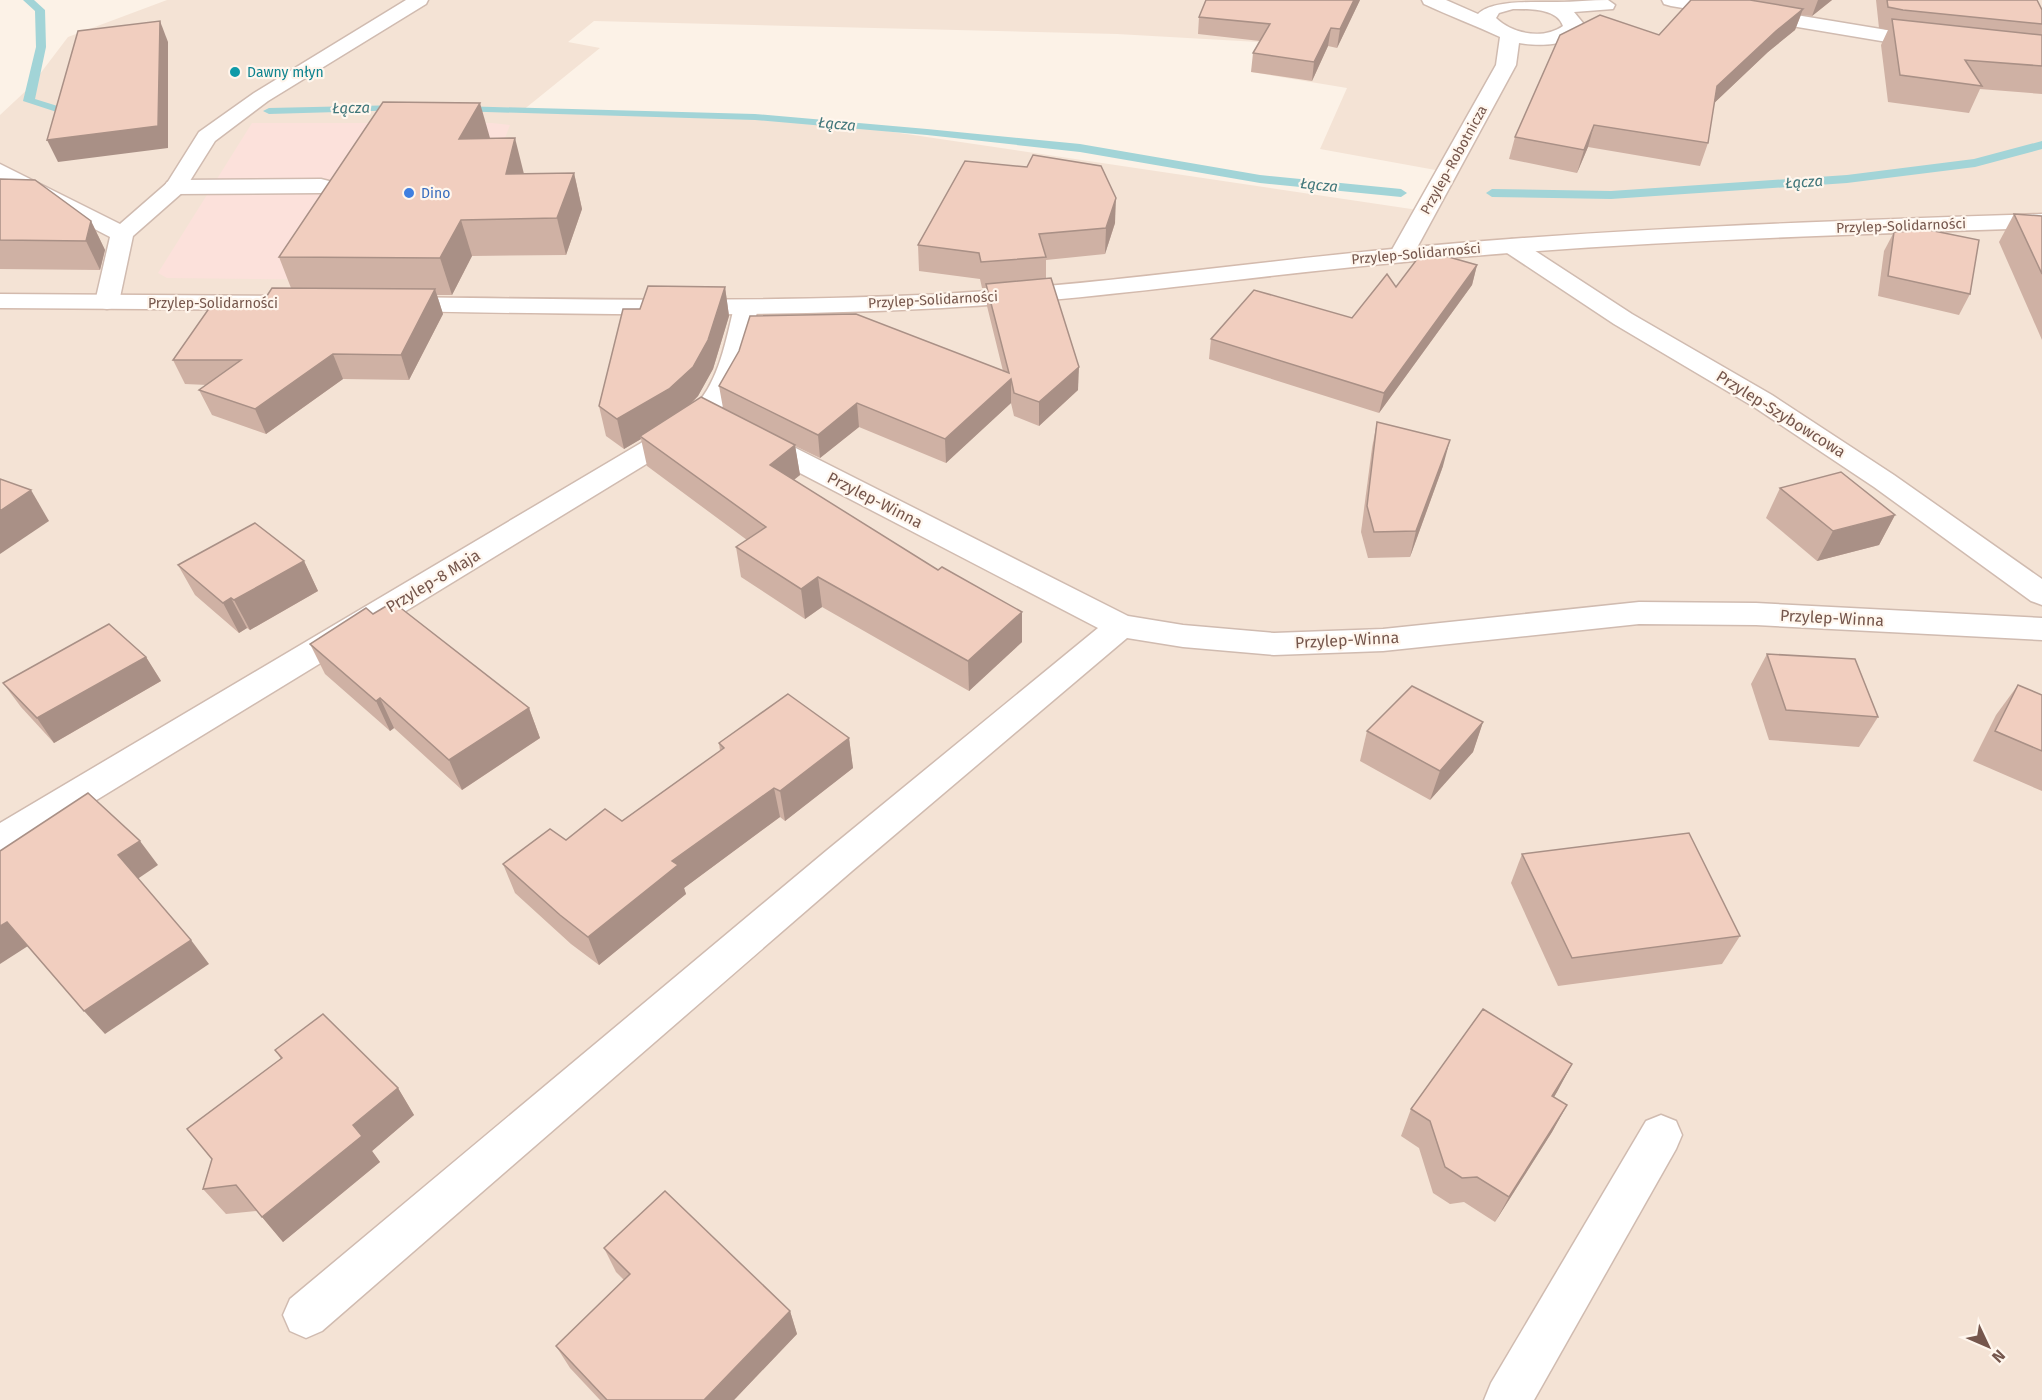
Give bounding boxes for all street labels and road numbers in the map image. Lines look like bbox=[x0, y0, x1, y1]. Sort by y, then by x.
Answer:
street label: Przylep-Robotnicza bbox=[1417, 102, 1491, 218]
street label: Przylep-Solidarności bbox=[1836, 215, 1966, 237]
street label: Przylep-Solidarności bbox=[1351, 240, 1481, 268]
street label: Przylep-Solidarności bbox=[868, 288, 998, 312]
street label: Przylep-Solidarności bbox=[148, 295, 278, 312]
street label: Przylep-Szybowcowa bbox=[1713, 366, 1849, 462]
street label: Przylep-Winna bbox=[824, 468, 926, 532]
street label: Przylep-8 Maja bbox=[383, 545, 483, 617]
street label: Przylep-Winna bbox=[1779, 606, 1885, 630]
street label: Przylep-Winna bbox=[1294, 628, 1400, 652]

